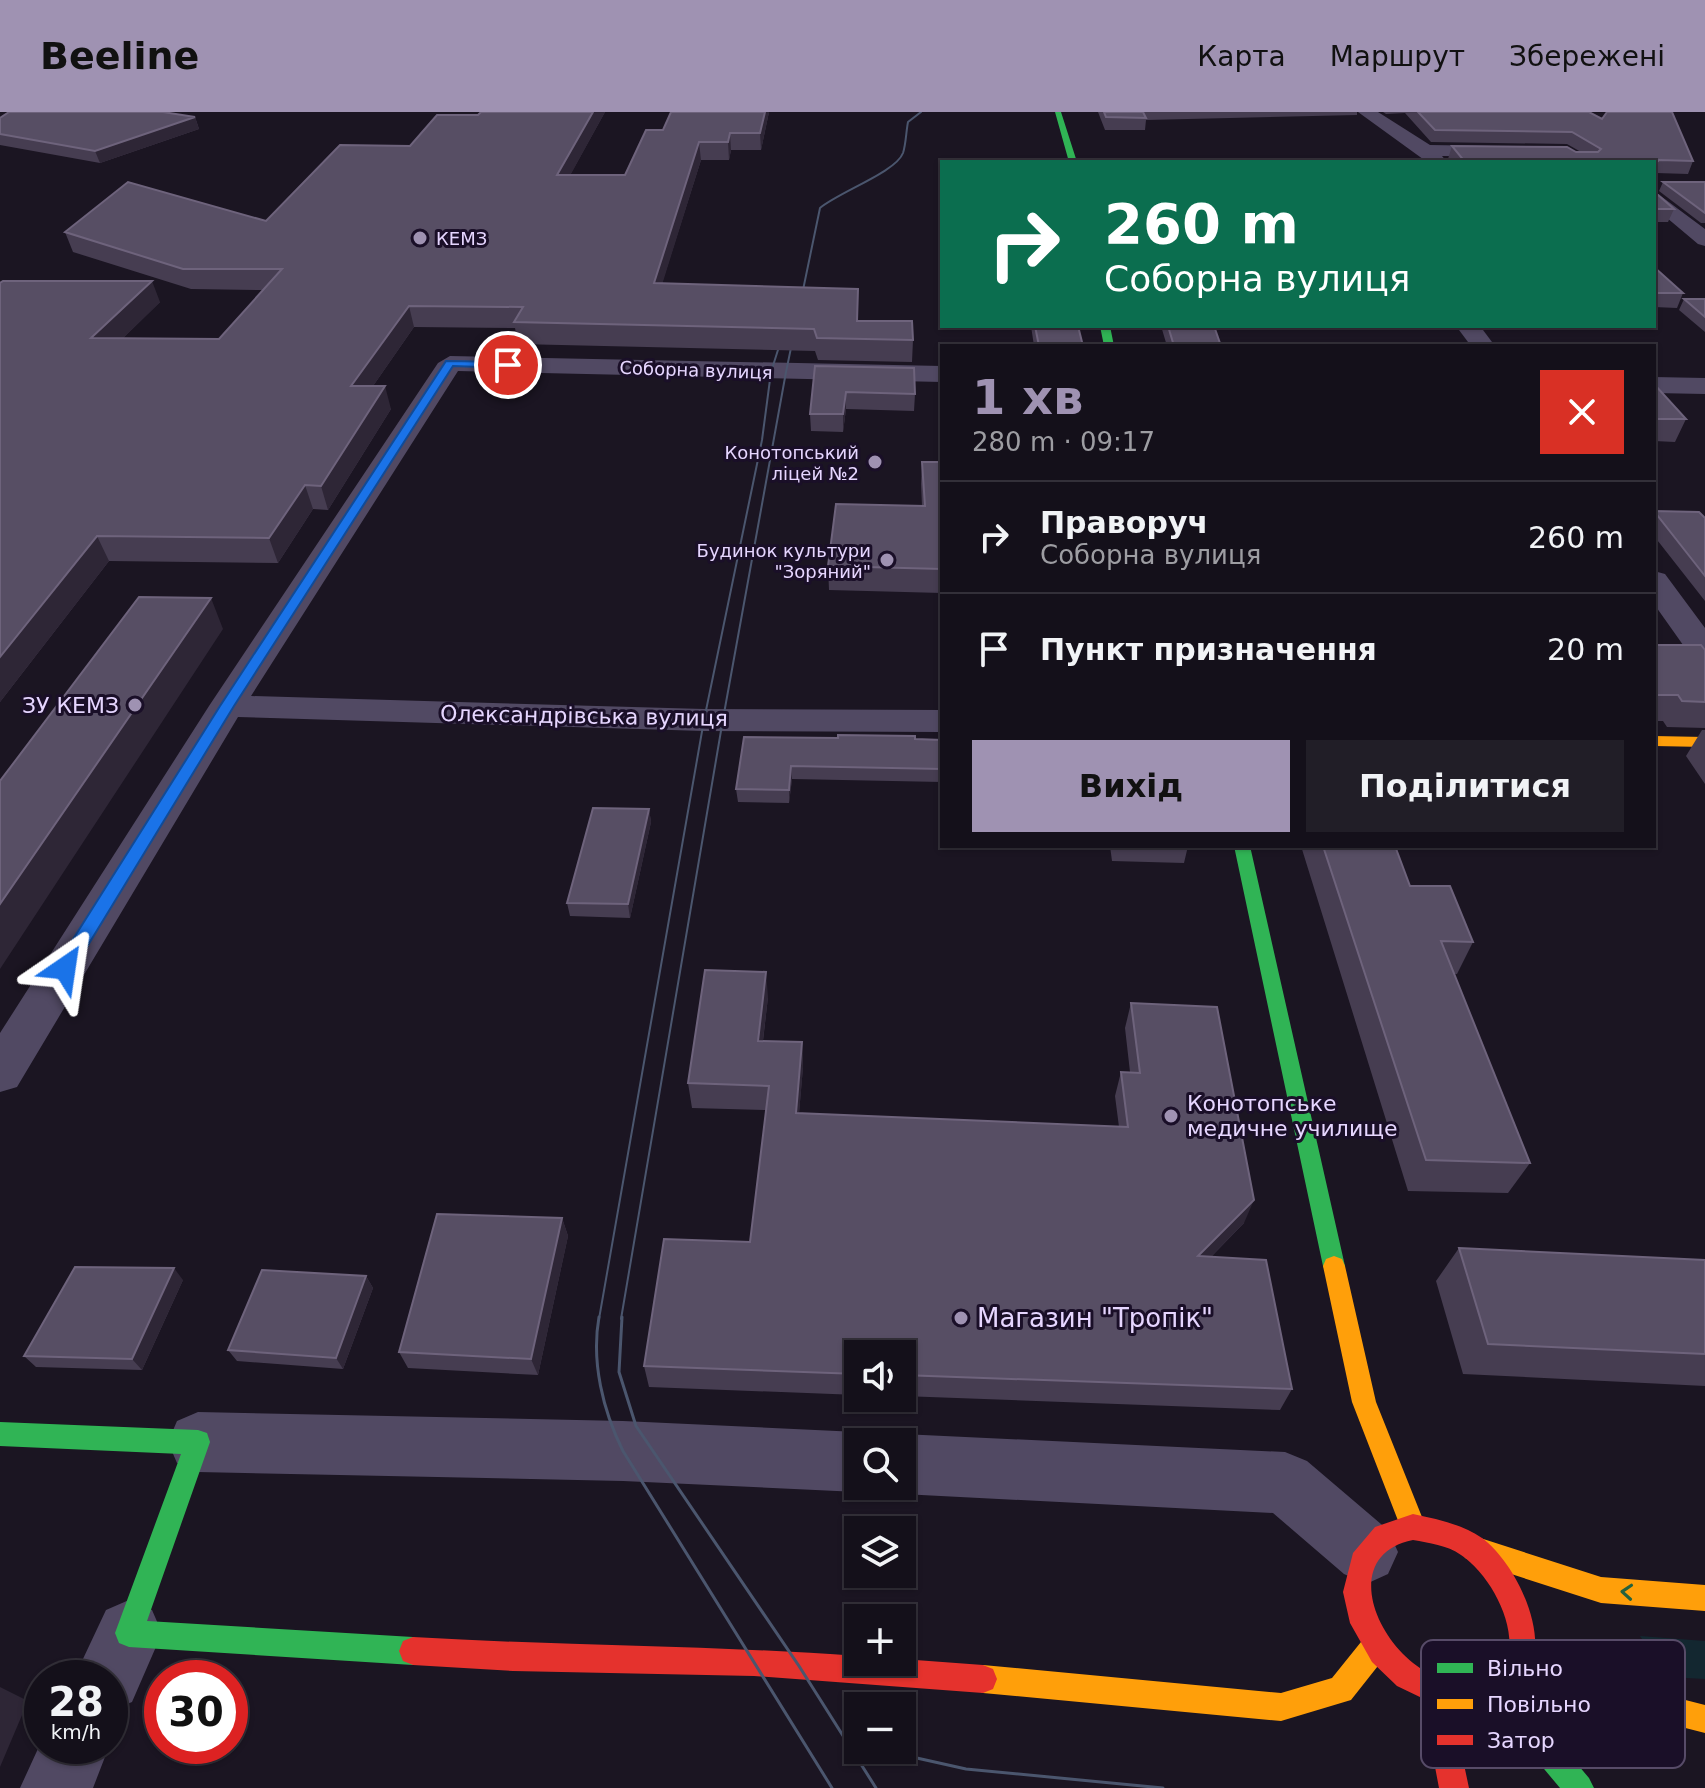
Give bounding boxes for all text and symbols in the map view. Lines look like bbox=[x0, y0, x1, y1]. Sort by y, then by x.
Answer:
text: Beeline bbox=[40, 34, 199, 78]
text: Карта bbox=[1197, 40, 1286, 73]
text: Маршрут bbox=[1330, 40, 1465, 73]
text: Збережені bbox=[1509, 40, 1665, 73]
text: 260 m bbox=[1104, 191, 1299, 256]
icon: right bbox=[972, 192, 1076, 296]
place label: КЕМЗ bbox=[436, 228, 487, 249]
marker: КЕМЗ bbox=[411, 229, 429, 247]
text: Соборна вулиця bbox=[1104, 258, 1410, 299]
pin bbox=[474, 331, 542, 399]
icon: arrive bbox=[486, 343, 530, 387]
street label: Соборна вулиця bbox=[619, 357, 773, 383]
text: 1 хв bbox=[972, 369, 1083, 425]
button: close bbox=[1540, 370, 1624, 454]
text: 280 m · 09:17 bbox=[972, 427, 1155, 457]
place label: Конотопський ліцей №2 bbox=[724, 442, 859, 484]
marker: Конотопський ліцей №2 bbox=[866, 453, 884, 471]
text: Праворуч bbox=[1040, 505, 1208, 540]
icon: right bbox=[972, 515, 1016, 559]
text: 260 m bbox=[1528, 520, 1624, 555]
place label: Будинок культури "Зоряний" bbox=[697, 540, 871, 582]
text: Соборна вулиця bbox=[1040, 540, 1261, 570]
marker: Будинок культури "Зоряний" bbox=[878, 551, 896, 569]
icon: arrive bbox=[972, 627, 1016, 671]
text: Пункт призначення bbox=[1040, 632, 1377, 667]
text: 20 m bbox=[1547, 632, 1624, 667]
place label: ЗУ КЕМЗ bbox=[22, 693, 119, 718]
marker: ЗУ КЕМЗ bbox=[126, 696, 144, 714]
street label: Олександрівська вулиця bbox=[440, 701, 728, 731]
button: Вихід bbox=[972, 740, 1290, 832]
button: Поділитися bbox=[1306, 740, 1624, 832]
position arrow bbox=[23, 926, 107, 1010]
place label: Конотопське медичне училище bbox=[1187, 1091, 1397, 1141]
marker: Конотопське медичне училище bbox=[1162, 1107, 1180, 1125]
place label: Магазин "Тропік" bbox=[977, 1303, 1213, 1333]
marker: Магазин "Тропік" bbox=[952, 1309, 970, 1327]
map controls bbox=[844, 1340, 916, 1764]
button: sound bbox=[844, 1340, 916, 1412]
button: search bbox=[844, 1428, 916, 1500]
button: layers bbox=[844, 1516, 916, 1588]
one-way arrow bbox=[1620, 1584, 1633, 1601]
button: + bbox=[844, 1604, 916, 1676]
legend bbox=[1421, 1640, 1685, 1768]
text: Вільно bbox=[1487, 1656, 1563, 1681]
speed limit sign: 30 bbox=[144, 1660, 248, 1764]
text: 28 bbox=[48, 1679, 104, 1725]
button: − bbox=[844, 1692, 916, 1764]
text: Повільно bbox=[1487, 1692, 1591, 1717]
text: km/h bbox=[51, 1720, 101, 1744]
text: Затор bbox=[1487, 1728, 1555, 1753]

